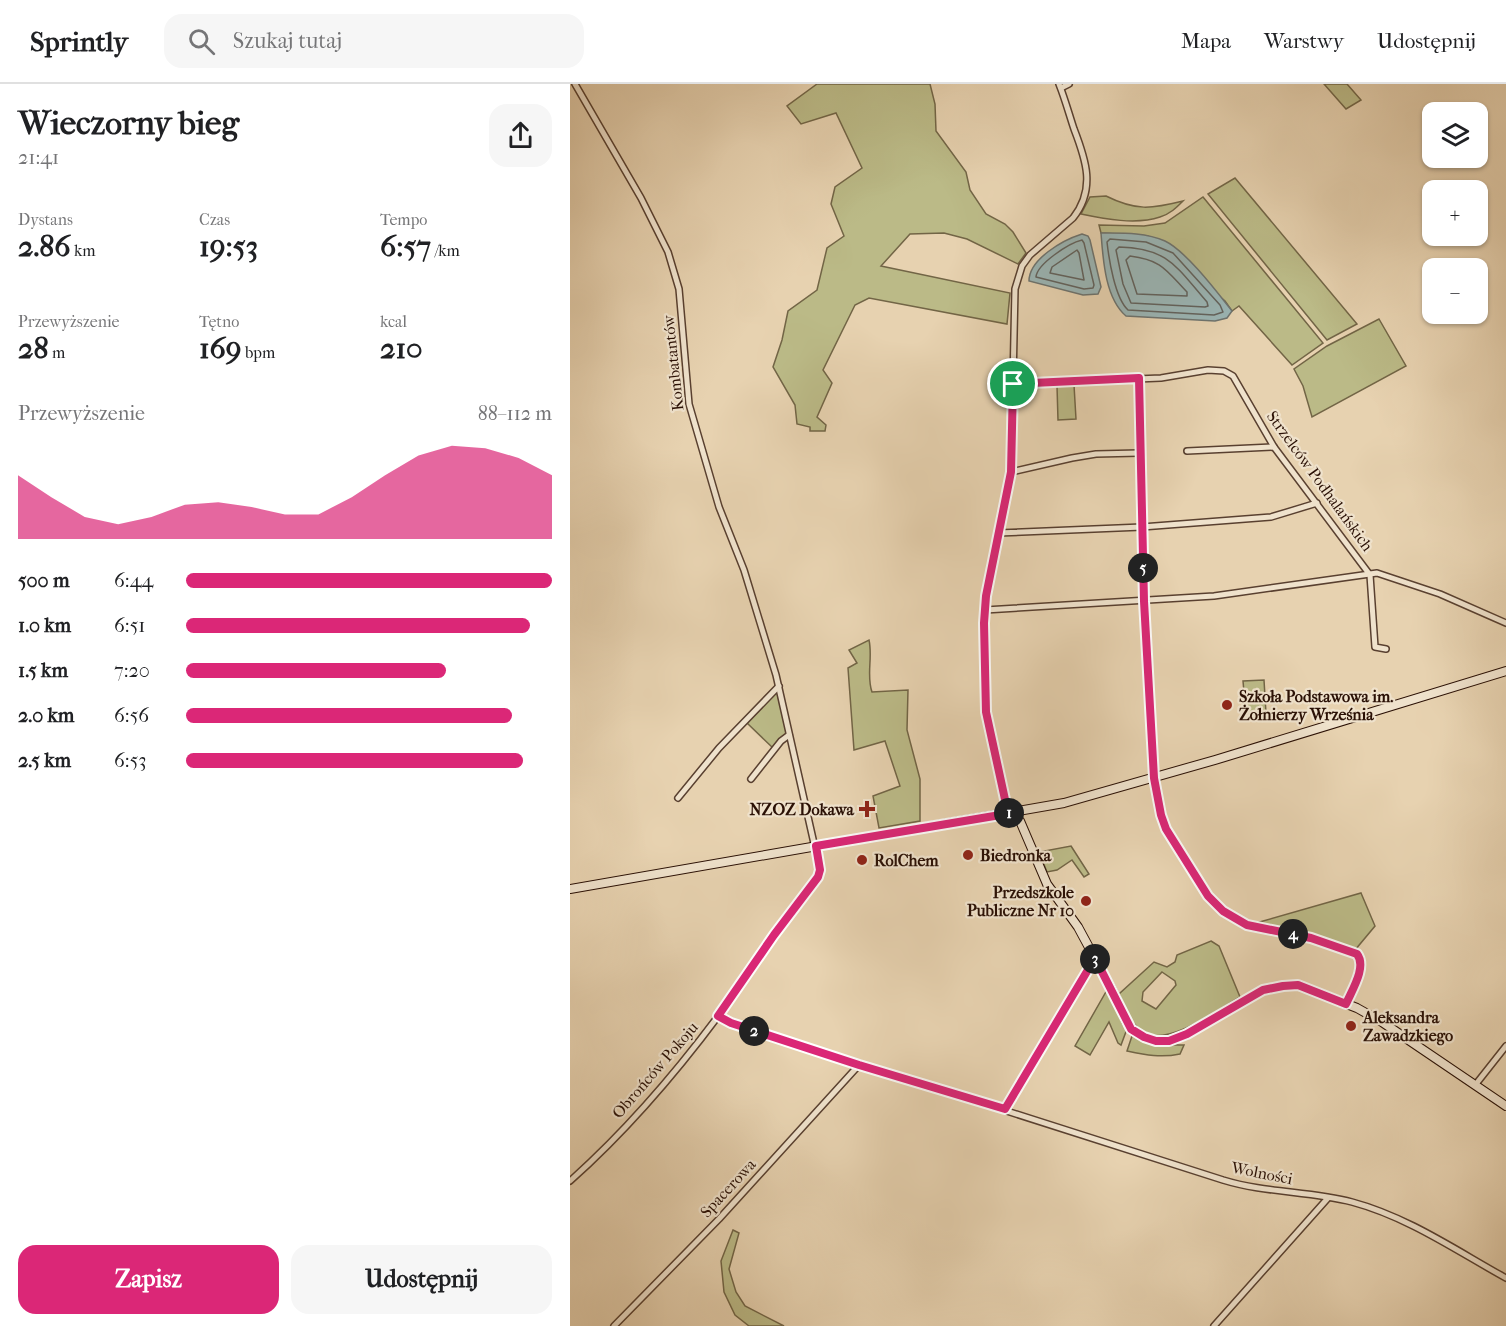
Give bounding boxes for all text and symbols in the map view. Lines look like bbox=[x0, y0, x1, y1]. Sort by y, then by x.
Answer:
search box bbox=[164, 14, 584, 68]
text: Sprintly bbox=[30, 25, 128, 58]
icon: search bbox=[185, 25, 218, 58]
text: Szukaj tutaj bbox=[233, 28, 342, 54]
text: Mapa bbox=[1181, 29, 1231, 53]
text: Warstwy bbox=[1264, 29, 1344, 53]
text: Udostępnij bbox=[1377, 29, 1476, 53]
map controls bbox=[1422, 102, 1488, 324]
button: layers bbox=[1422, 102, 1488, 168]
text: Wieczorny bieg bbox=[18, 104, 239, 143]
button: share bbox=[489, 104, 552, 167]
text: 21:41 bbox=[18, 146, 59, 169]
button: + bbox=[1422, 180, 1488, 246]
text: Dystans bbox=[18, 210, 73, 229]
text: Czas bbox=[199, 210, 230, 229]
text: Tempo bbox=[380, 210, 427, 229]
text: 2.86 bbox=[18, 229, 71, 264]
text: 19:53 bbox=[199, 229, 258, 264]
text: 6:57 bbox=[380, 229, 431, 264]
text: km bbox=[71, 241, 96, 260]
text: /km bbox=[431, 241, 460, 260]
button: − bbox=[1422, 258, 1488, 324]
text: Przewyższenie bbox=[18, 312, 120, 331]
text: Tętno bbox=[199, 312, 239, 331]
text: kcal bbox=[380, 312, 407, 331]
street label: Kombatantów bbox=[658, 313, 687, 412]
text: 28 bbox=[18, 331, 49, 366]
text: 169 bbox=[199, 331, 242, 366]
text: 210 bbox=[380, 331, 423, 366]
text: m bbox=[49, 343, 65, 362]
text: bpm bbox=[242, 343, 275, 362]
pin bbox=[987, 358, 1038, 409]
icon: arrive bbox=[996, 367, 1029, 400]
text: Przewyższenie bbox=[18, 402, 145, 425]
text: 88–112 m bbox=[478, 402, 552, 425]
street label: Strzelców Podhalańskich bbox=[1263, 407, 1377, 555]
pin: 5 bbox=[1128, 553, 1158, 583]
text: 5 bbox=[1140, 558, 1146, 577]
text: 500 m bbox=[18, 569, 70, 592]
text: 6:44 bbox=[114, 569, 153, 592]
text: 1.0 km bbox=[18, 614, 71, 637]
text: 6:51 bbox=[114, 614, 145, 637]
text: 1.5 km bbox=[18, 659, 68, 682]
text: 7:20 bbox=[114, 659, 150, 682]
place label: Szkoła Podstawowa im. Żołnierzy Września bbox=[1239, 687, 1393, 725]
marker: Szkoła Podstawowa im. Żołnierzy Września bbox=[1220, 698, 1234, 712]
text: 2.0 km bbox=[18, 704, 74, 727]
text: 6:56 bbox=[114, 704, 149, 727]
text: 2.5 km bbox=[18, 749, 71, 772]
text: 6:53 bbox=[114, 749, 147, 772]
pin: 1 bbox=[994, 798, 1024, 828]
place label: NZOZ Dokawa bbox=[749, 800, 855, 819]
marker: NZOZ Dokawa bbox=[858, 800, 876, 818]
text: 1 bbox=[1006, 803, 1012, 822]
place label: Biedronka bbox=[980, 846, 1052, 865]
marker: Biedronka bbox=[961, 848, 975, 862]
place label: RolChem bbox=[874, 851, 939, 870]
marker: RolChem bbox=[855, 853, 869, 867]
place label: Przedszkole Publiczne Nr 10 bbox=[967, 883, 1074, 920]
marker: Przedszkole Publiczne Nr 10 bbox=[1079, 894, 1093, 908]
pin: 4 bbox=[1278, 919, 1308, 949]
text: 4 bbox=[1288, 924, 1298, 943]
pin: 3 bbox=[1080, 944, 1110, 974]
text: 3 bbox=[1092, 949, 1098, 968]
place label: Aleksandra Zawadzkiego bbox=[1362, 1008, 1453, 1046]
pin: 2 bbox=[739, 1016, 769, 1046]
street label: Obrońców Pokoju bbox=[608, 1018, 702, 1122]
marker: Aleksandra Zawadzkiego bbox=[1344, 1019, 1358, 1033]
text: 2 bbox=[750, 1021, 758, 1040]
street label: Spacerowa bbox=[696, 1154, 760, 1221]
street label: Wolności bbox=[1229, 1158, 1295, 1188]
button: Zapisz bbox=[18, 1245, 279, 1314]
button: Udostępnij bbox=[291, 1245, 552, 1314]

